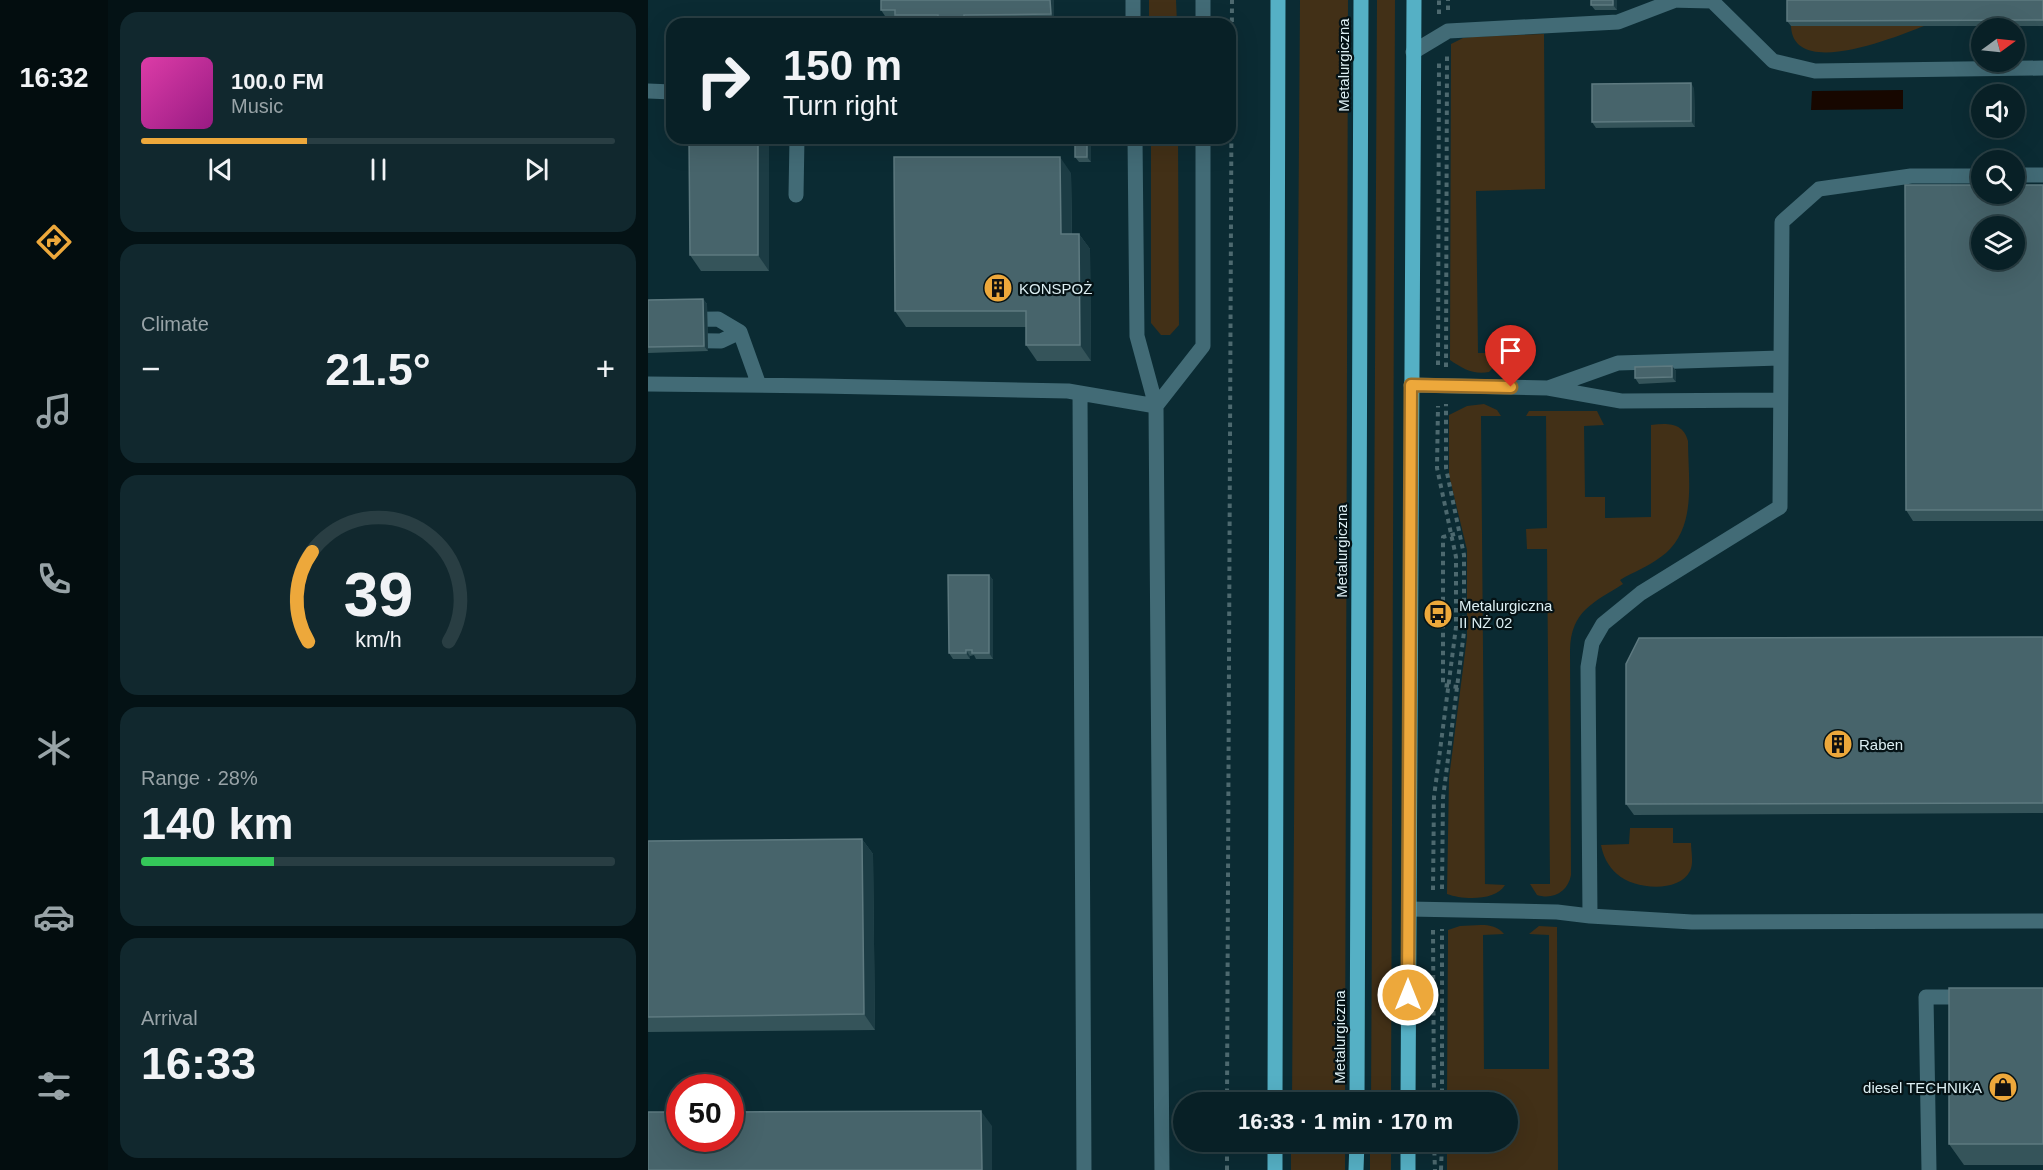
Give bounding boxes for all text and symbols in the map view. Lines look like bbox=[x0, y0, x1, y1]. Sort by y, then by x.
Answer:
street label: Metalurgiczna bbox=[1335, 18, 1352, 112]
north arrow bbox=[1971, 18, 2025, 72]
map controls bbox=[1971, 18, 2025, 270]
icon: right bbox=[684, 42, 762, 120]
text: 150 m bbox=[783, 42, 902, 89]
text: 16:32 bbox=[19, 63, 89, 93]
text: 100.0 FM bbox=[231, 69, 324, 94]
button: sound bbox=[1971, 84, 2025, 138]
text: Turn right bbox=[783, 91, 898, 121]
text: Music bbox=[231, 95, 283, 117]
button: search bbox=[1971, 150, 2025, 204]
icon: previous bbox=[204, 153, 237, 186]
icon: pause bbox=[362, 153, 395, 186]
icon: next bbox=[520, 153, 553, 186]
button: layers bbox=[1971, 216, 2025, 270]
icon: directions bbox=[33, 221, 75, 263]
building icon: KONSPOŻ bbox=[982, 272, 1014, 304]
place label: KONSPOŻ bbox=[1019, 280, 1092, 297]
text: Climate bbox=[141, 313, 209, 335]
pin bbox=[1485, 325, 1536, 387]
icon: arrive bbox=[1494, 334, 1527, 367]
text: 21.5° bbox=[325, 344, 431, 395]
text: − bbox=[141, 350, 160, 387]
text: + bbox=[596, 350, 615, 387]
icon: music bbox=[33, 390, 75, 432]
street label: Metalurgiczna bbox=[1333, 504, 1350, 598]
icon: phone bbox=[33, 558, 75, 600]
text: 39 bbox=[343, 560, 413, 629]
place label: Metalurgiczna II NŻ 02 bbox=[1459, 597, 1553, 631]
bus stop icon: Metalurgiczna II NŻ 02 bbox=[1422, 598, 1454, 630]
text: km/h bbox=[355, 628, 401, 652]
icon: climate bbox=[33, 727, 75, 769]
building icon: Raben bbox=[1822, 728, 1854, 760]
place label: Raben bbox=[1859, 736, 1903, 753]
text: Range · 28% bbox=[141, 767, 258, 789]
text: 140 km bbox=[141, 798, 294, 849]
icon: car bbox=[33, 896, 75, 938]
position arrow bbox=[1376, 963, 1440, 1027]
street label: Metalurgiczna bbox=[1331, 990, 1348, 1084]
text: Arrival bbox=[141, 1007, 198, 1029]
text: 16:33 bbox=[141, 1038, 256, 1089]
icon: filters bbox=[33, 1065, 75, 1107]
shop icon: diesel TECHNIKA bbox=[1987, 1071, 2019, 1103]
speed limit sign: 50 bbox=[666, 1074, 744, 1152]
place label: diesel TECHNIKA bbox=[1863, 1079, 1982, 1096]
text: 16:33 · 1 min · 170 m bbox=[1238, 1109, 1453, 1134]

